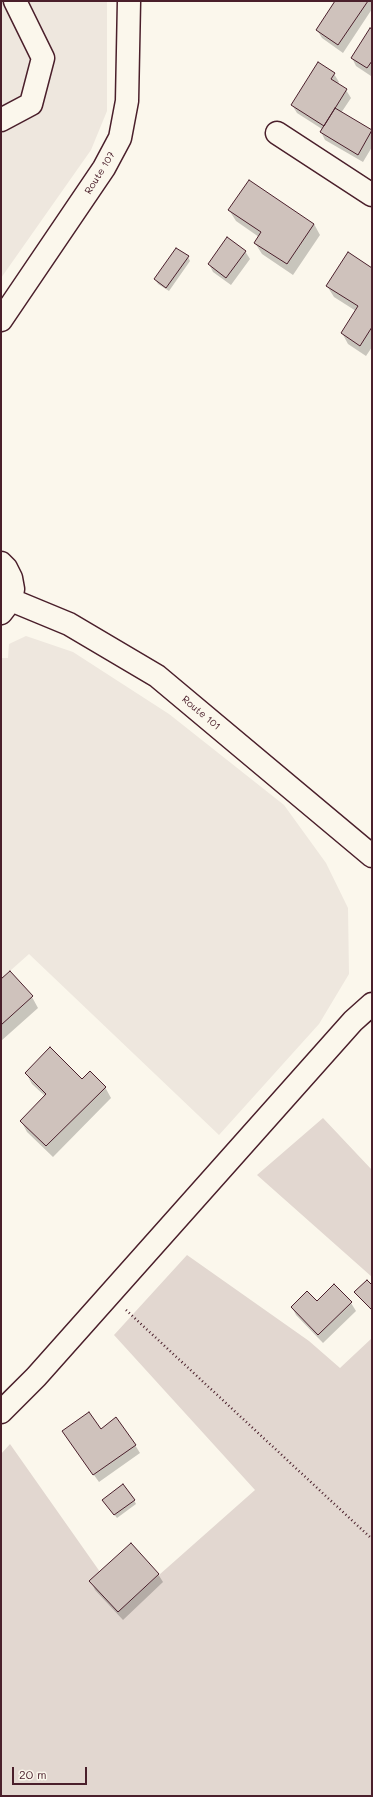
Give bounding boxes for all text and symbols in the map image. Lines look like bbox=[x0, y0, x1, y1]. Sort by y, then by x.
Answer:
street label: Route 107 bbox=[82, 150, 118, 196]
street label: Route 101 bbox=[179, 693, 223, 733]
scale bar bbox=[14, 1759, 89, 1785]
text: 20 m bbox=[19, 1766, 47, 1782]

